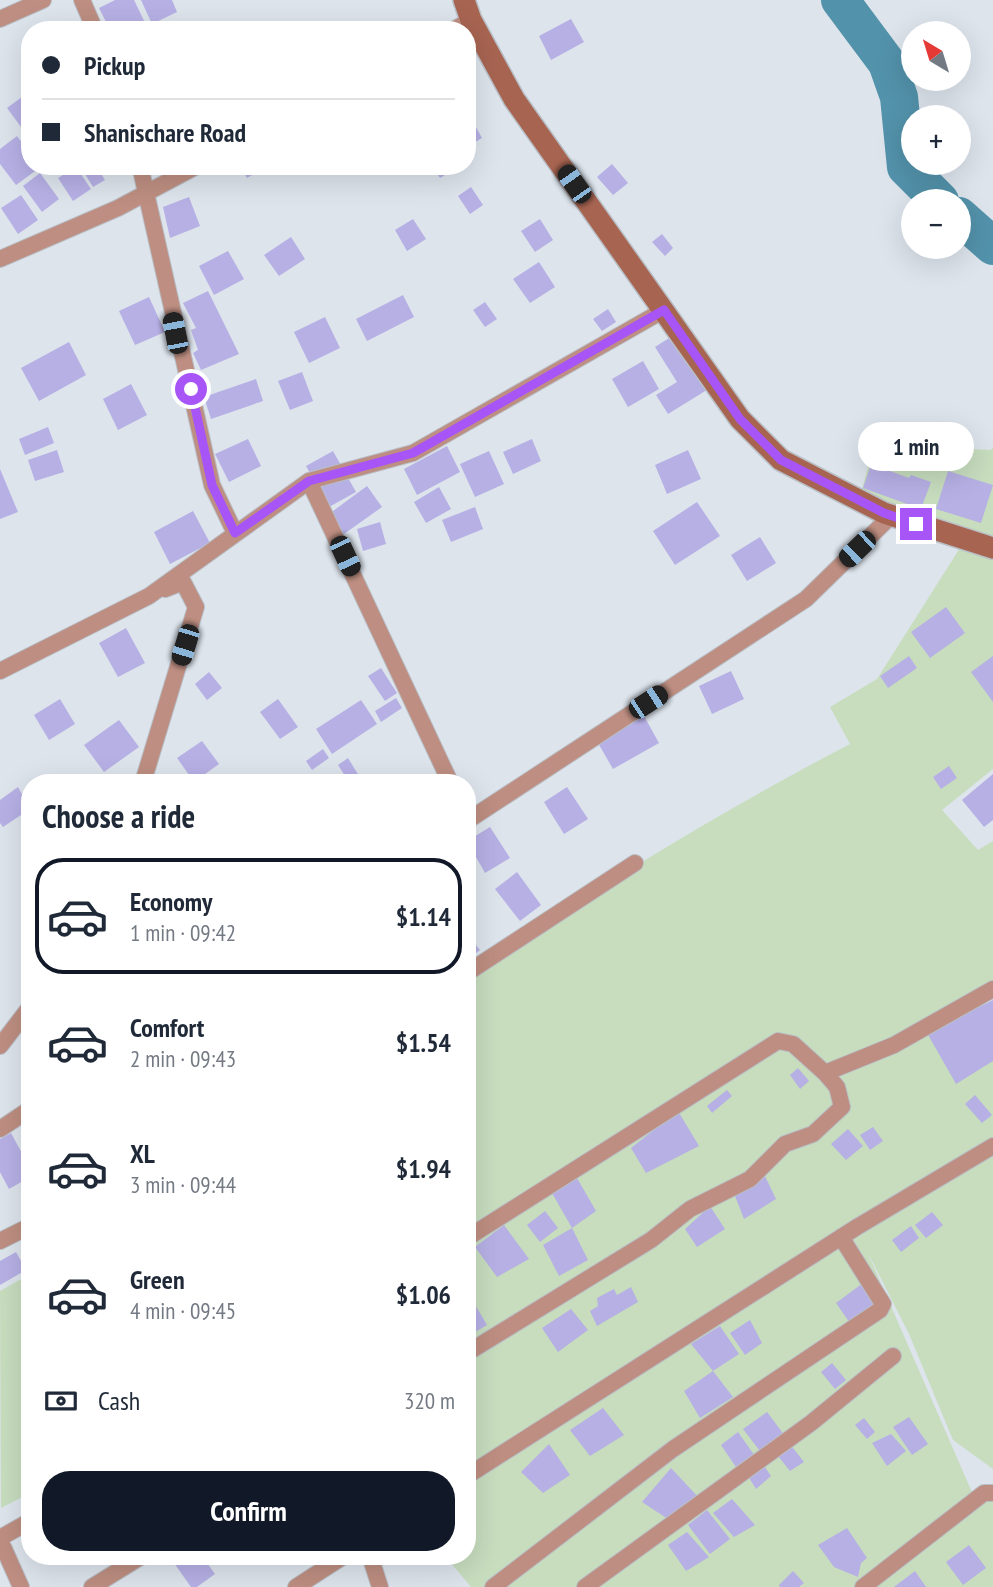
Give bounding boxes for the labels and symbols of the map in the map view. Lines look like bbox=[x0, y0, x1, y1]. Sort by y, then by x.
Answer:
north arrow bbox=[901, 21, 971, 91]
car bbox=[554, 161, 595, 207]
car bbox=[161, 310, 190, 356]
route start bbox=[175, 373, 207, 405]
callout: 1 min bbox=[858, 422, 974, 472]
route end bbox=[900, 508, 932, 540]
car bbox=[835, 527, 880, 571]
car bbox=[327, 533, 364, 579]
car bbox=[169, 622, 202, 668]
car bbox=[625, 682, 672, 722]

